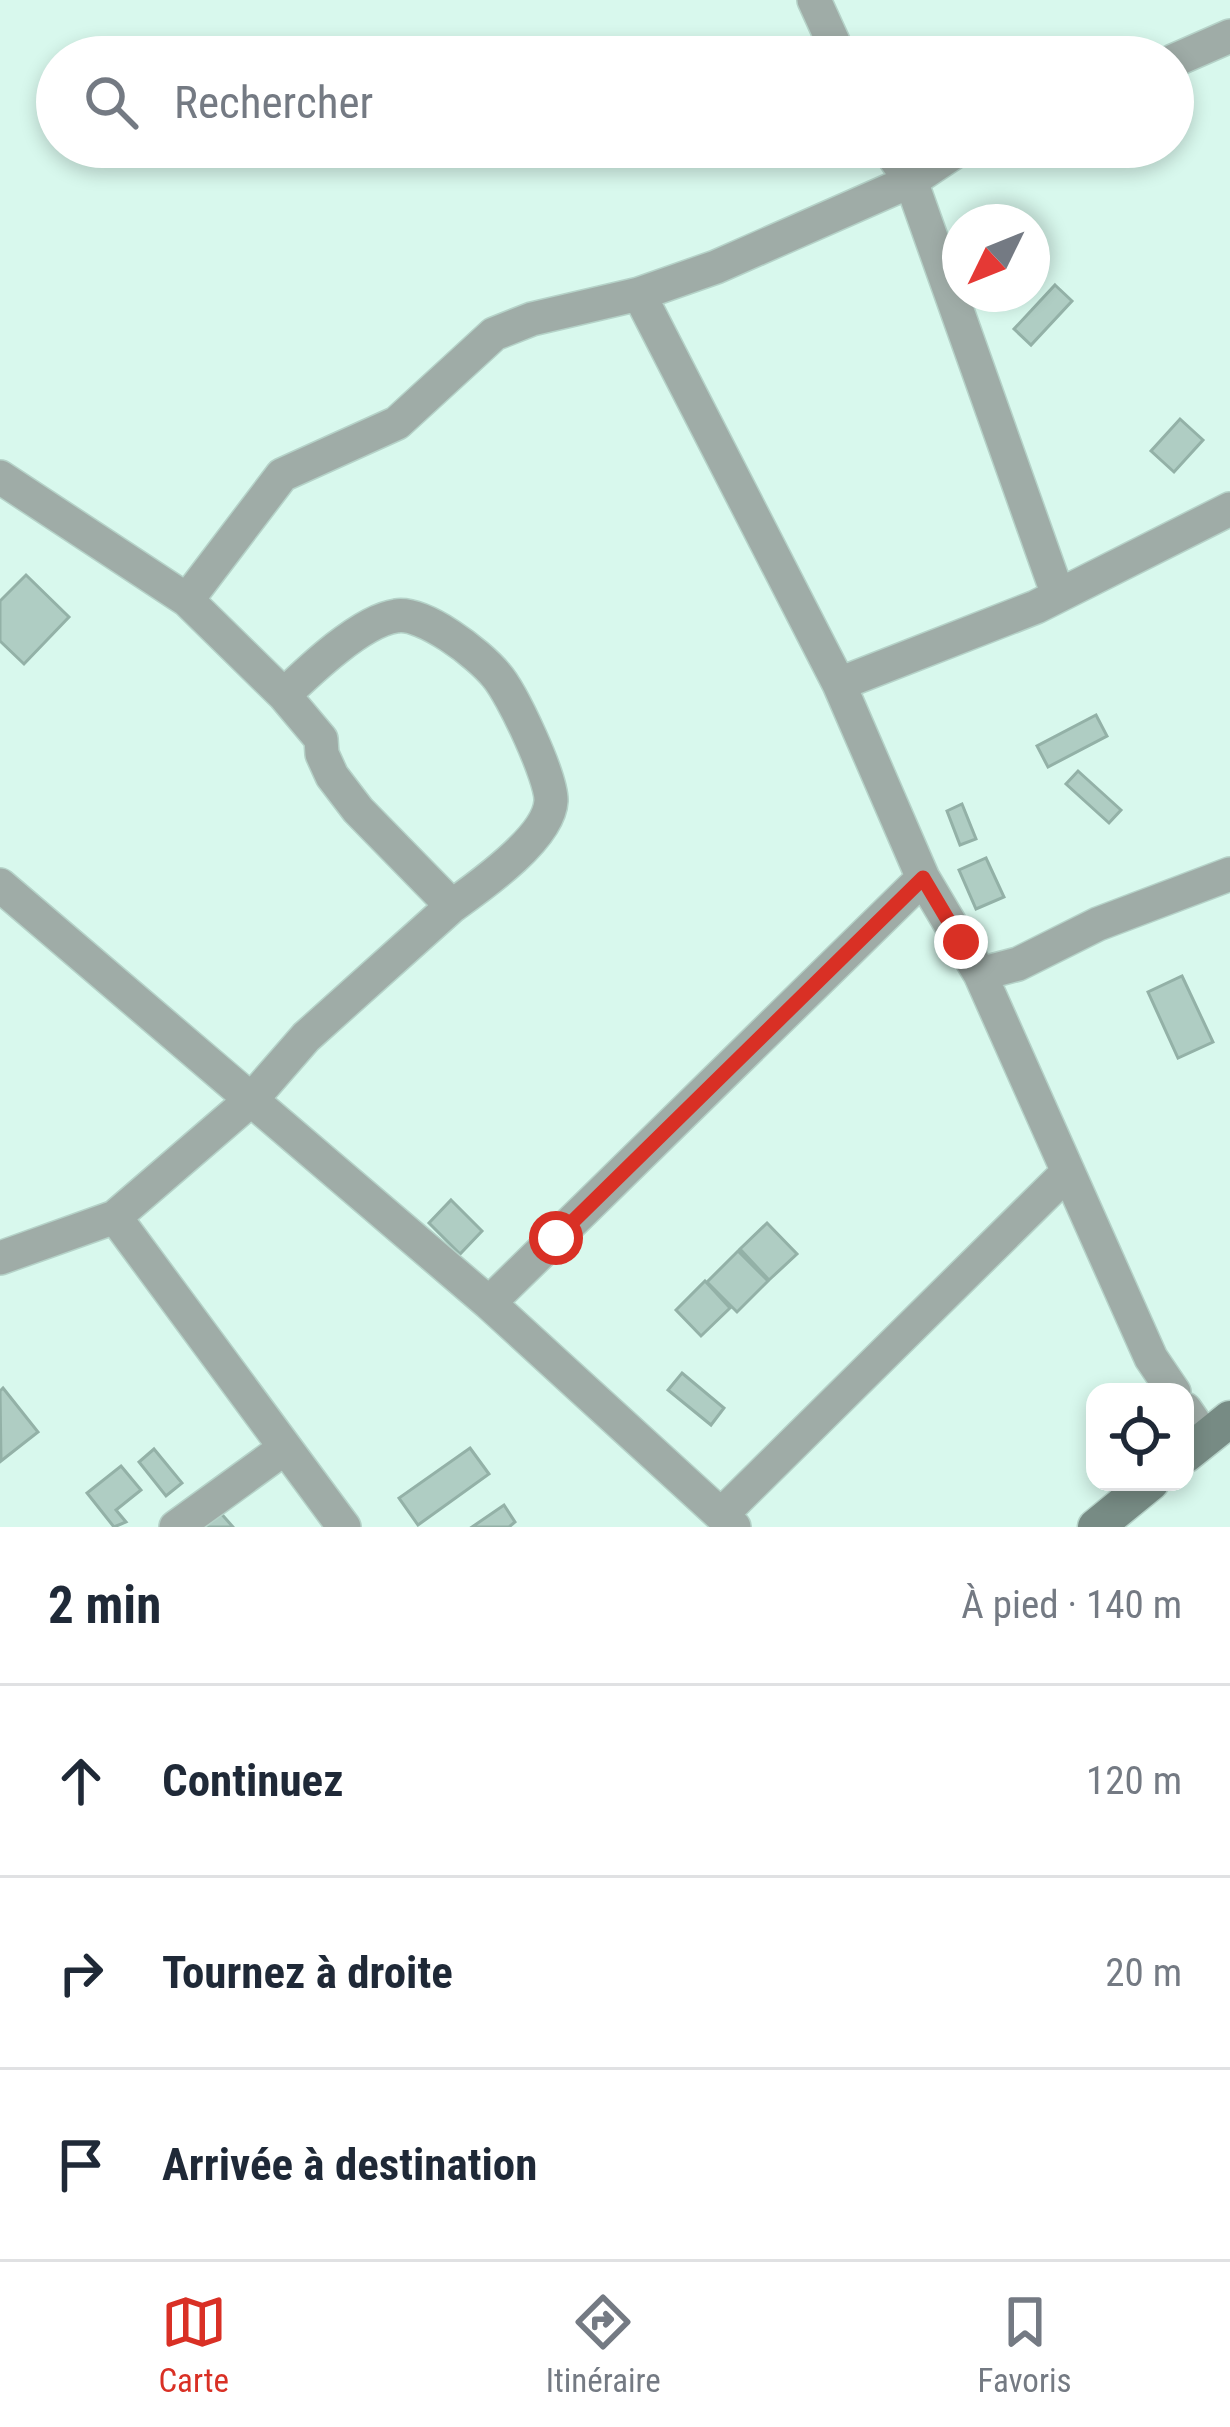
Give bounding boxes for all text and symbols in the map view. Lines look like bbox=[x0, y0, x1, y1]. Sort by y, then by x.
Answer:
search box bbox=[36, 36, 1194, 168]
icon: search bbox=[78, 69, 144, 135]
text: Rechercher bbox=[174, 76, 373, 129]
north arrow bbox=[942, 204, 1050, 312]
route end bbox=[934, 915, 988, 969]
route start bbox=[529, 1211, 583, 1265]
map controls bbox=[1086, 1383, 1194, 1491]
button: locate bbox=[1086, 1383, 1194, 1491]
text: 2 min bbox=[48, 1576, 161, 1635]
text: À pied · 140 m bbox=[961, 1582, 1182, 1628]
icon: ahead bbox=[48, 1748, 114, 1814]
text: Continuez bbox=[162, 1754, 343, 1807]
text: 120 m bbox=[1086, 1758, 1182, 1804]
icon: right bbox=[48, 1940, 114, 2006]
text: Tournez à droite bbox=[162, 1946, 453, 1999]
text: 20 m bbox=[1105, 1950, 1182, 1996]
icon: arrive bbox=[48, 2132, 114, 2198]
text: Arrivée à destination bbox=[162, 2138, 537, 2191]
tab: Carte bbox=[158, 2289, 229, 2400]
tab: Itinéraire bbox=[546, 2289, 661, 2400]
tab: Favoris bbox=[978, 2289, 1072, 2400]

